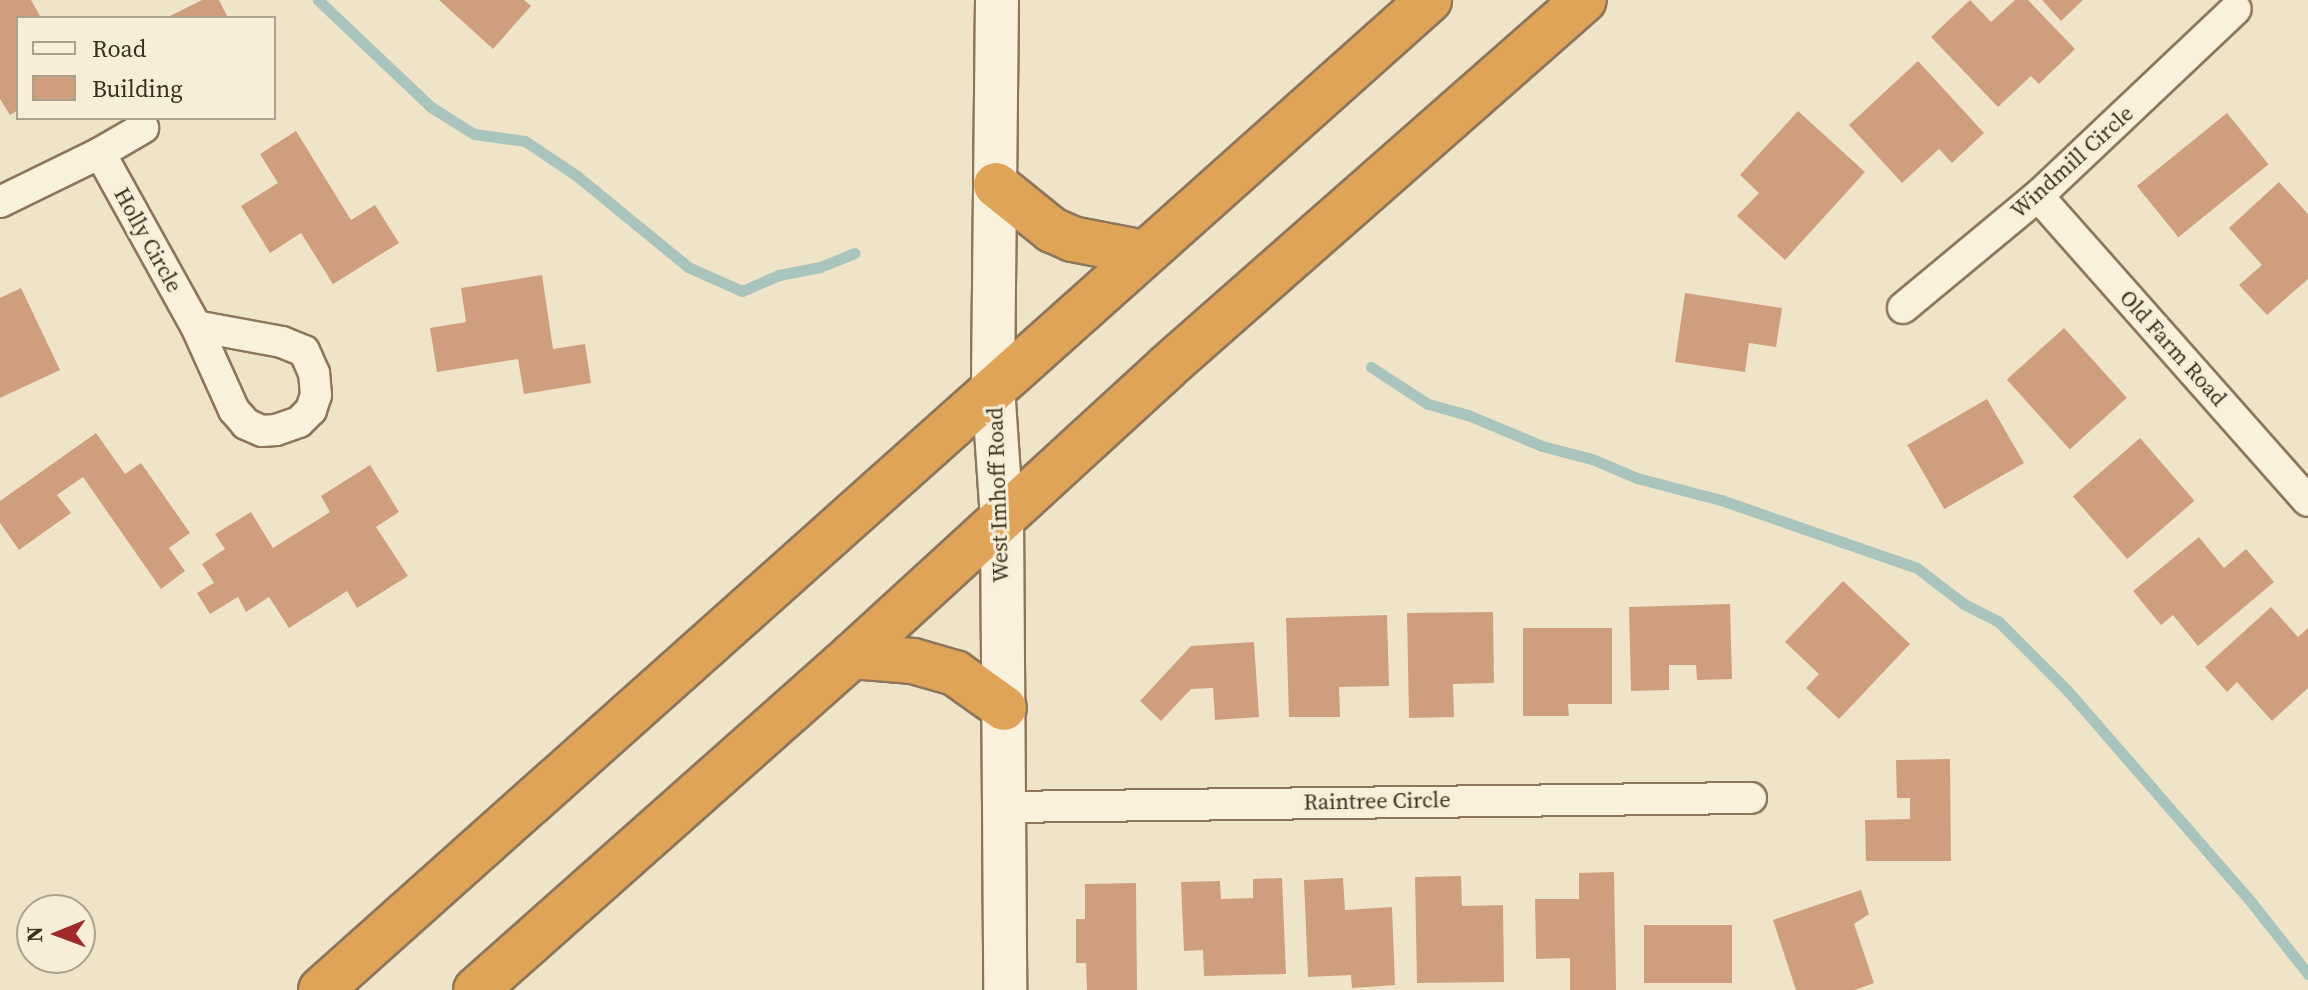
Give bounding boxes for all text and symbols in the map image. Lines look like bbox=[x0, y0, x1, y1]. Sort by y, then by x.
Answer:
legend bbox=[16, 16, 276, 120]
text: Road bbox=[92, 32, 146, 65]
text: Building bbox=[92, 72, 183, 105]
street label: Windmill Circle bbox=[2005, 100, 2139, 224]
street label: Holly Circle bbox=[108, 183, 188, 297]
street label: Old Farm Road bbox=[2114, 285, 2232, 411]
street label: West Imhoff Road bbox=[982, 407, 1014, 583]
street label: Raintree Circle bbox=[1303, 787, 1451, 815]
north arrow bbox=[16, 894, 96, 974]
text: N bbox=[19, 926, 49, 943]

